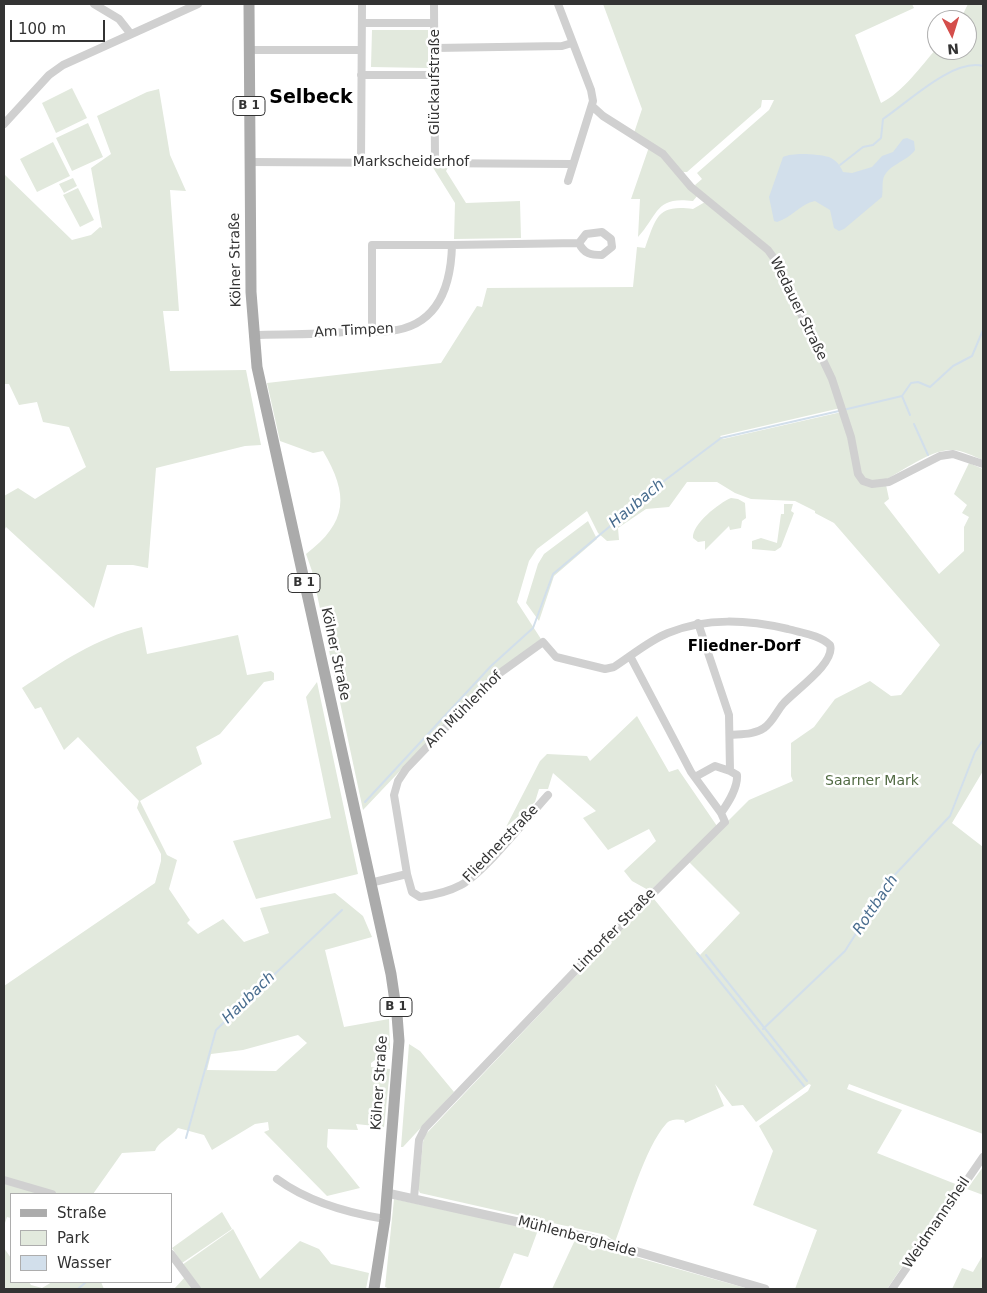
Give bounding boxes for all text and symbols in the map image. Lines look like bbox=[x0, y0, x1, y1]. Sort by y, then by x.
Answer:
scale bar bbox=[12, 10, 108, 42]
north arrow bbox=[927, 10, 977, 60]
text: 100 m bbox=[18, 20, 66, 38]
street label: Glückaufstraße bbox=[427, 29, 443, 135]
text: N bbox=[947, 40, 960, 57]
district label: Selbeck bbox=[269, 87, 353, 109]
road number: B 1 bbox=[233, 96, 265, 115]
street label: Markscheiderhof bbox=[353, 154, 469, 170]
street label: Kölner Straße bbox=[227, 212, 245, 308]
street label: Wedauer Straße bbox=[766, 255, 830, 363]
street label: Am Timpen bbox=[314, 321, 394, 341]
water label: Haubach bbox=[606, 476, 668, 532]
road number: B 1 bbox=[288, 574, 320, 592]
street label: Kölner Straße bbox=[317, 606, 353, 702]
district label: Fliedner-Dorf bbox=[688, 638, 800, 656]
street label: Am Mühlenhof bbox=[422, 668, 506, 752]
park label: Saarner Mark bbox=[825, 773, 919, 789]
street label: Fliednerstraße bbox=[460, 802, 542, 886]
water label: Rottbach bbox=[850, 872, 902, 938]
street label: Lintorfer Straße bbox=[571, 886, 659, 976]
water label: Haubach bbox=[219, 968, 279, 1028]
road number: B 1 bbox=[380, 998, 412, 1016]
street label: Kölner Straße bbox=[368, 1035, 392, 1131]
street label: Weidmannsheil bbox=[900, 1174, 974, 1272]
legend bbox=[10, 1193, 172, 1283]
text: Straße bbox=[57, 1204, 106, 1222]
street label: Mühlenbergheide bbox=[516, 1213, 638, 1261]
text: Park bbox=[57, 1229, 89, 1247]
text: Wasser bbox=[57, 1254, 111, 1272]

